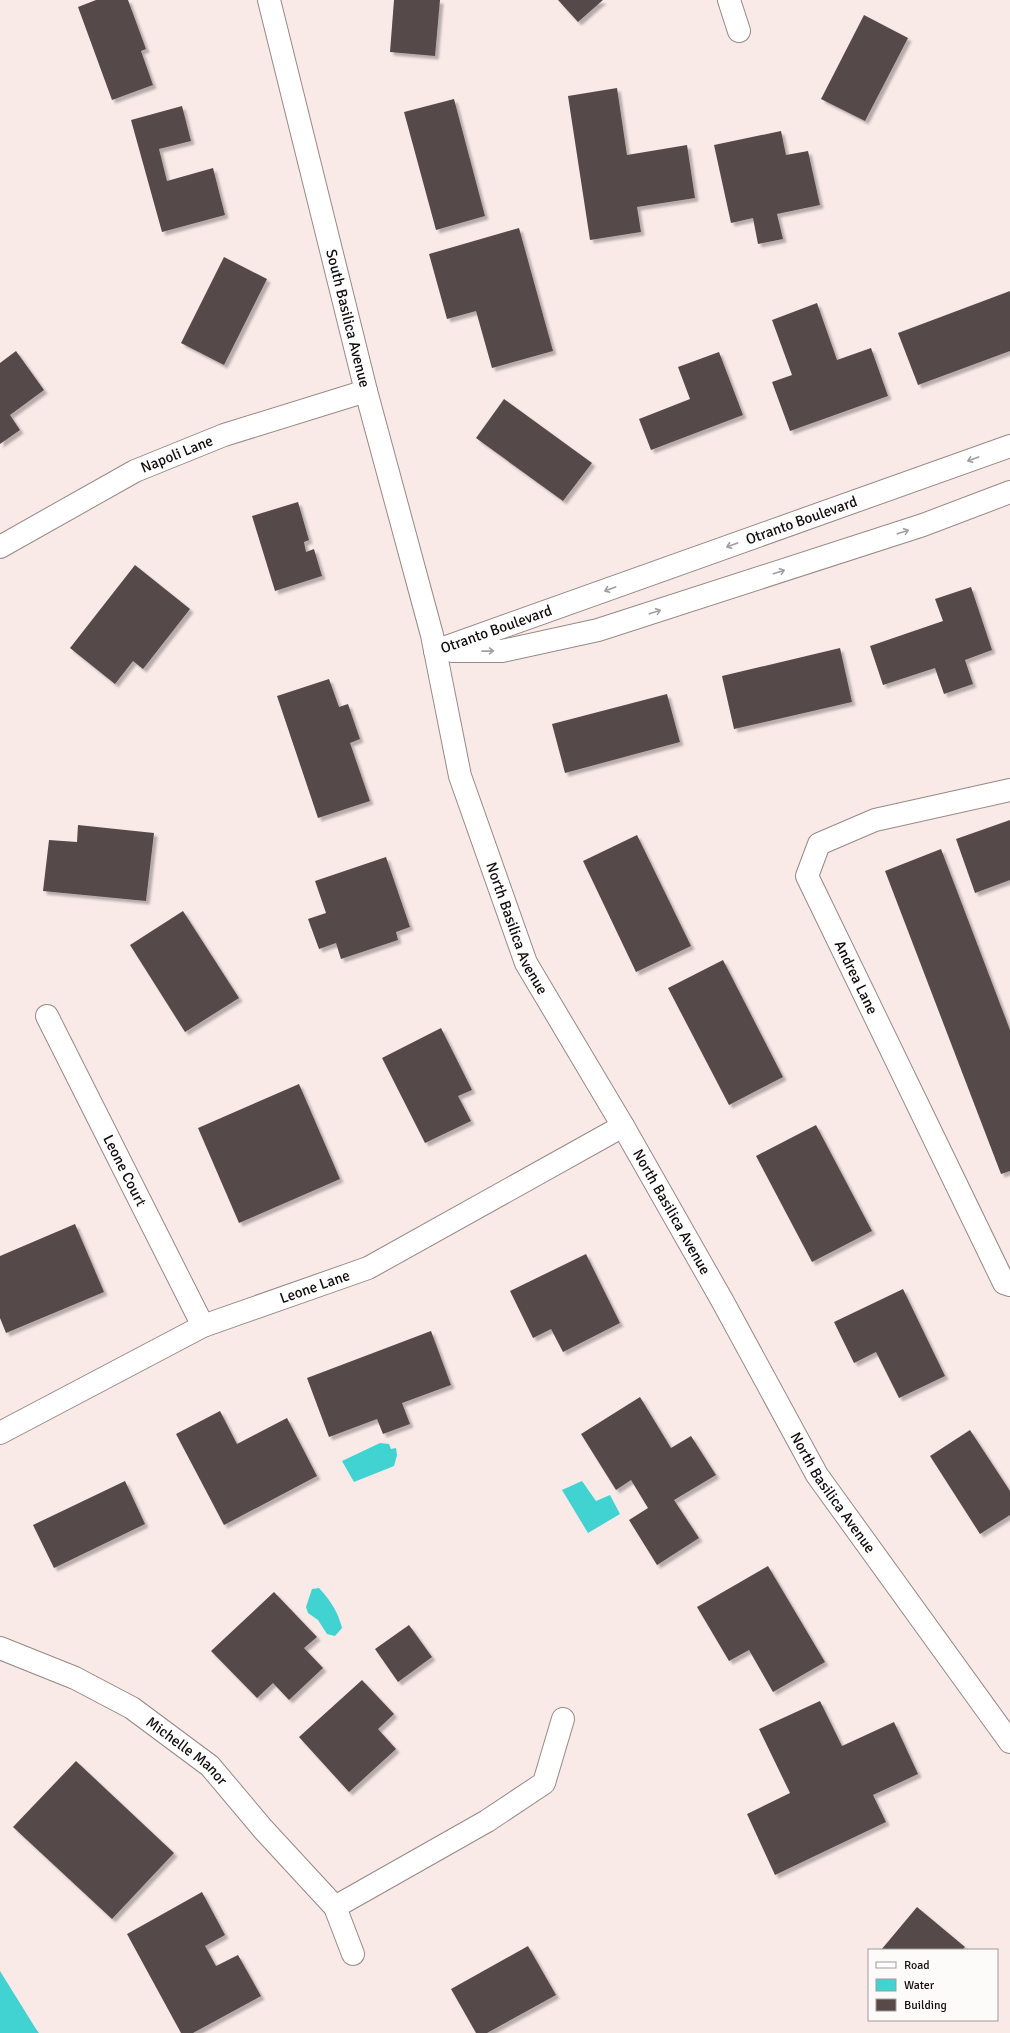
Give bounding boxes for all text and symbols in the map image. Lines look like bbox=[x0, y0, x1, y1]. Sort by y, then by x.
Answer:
street label: South Basilica Avenue bbox=[322, 247, 374, 389]
street label: Napoli Lane bbox=[138, 431, 216, 477]
one-way arrow bbox=[968, 456, 980, 464]
street label: Otranto Boulevard bbox=[743, 492, 860, 549]
one-way arrow bbox=[896, 528, 909, 535]
one-way arrow bbox=[727, 542, 739, 550]
one-way arrow bbox=[772, 568, 785, 575]
one-way arrow bbox=[603, 586, 616, 593]
street label: Otranto Boulevard bbox=[438, 601, 554, 657]
one-way arrow bbox=[649, 607, 661, 615]
one-way arrow bbox=[481, 647, 494, 655]
street label: North Basilica Avenue bbox=[482, 860, 552, 998]
street label: Andrea Lane bbox=[831, 937, 882, 1017]
street label: Leone Court bbox=[99, 1132, 150, 1209]
street label: North Basilica Avenue bbox=[629, 1146, 714, 1278]
street label: Leone Lane bbox=[277, 1266, 352, 1307]
street label: North Basilica Avenue bbox=[786, 1429, 879, 1556]
street label: Michelle Manor bbox=[143, 1713, 232, 1789]
legend bbox=[868, 1949, 998, 2021]
text: Road bbox=[904, 1958, 930, 1973]
text: Water bbox=[904, 1978, 935, 1993]
text: Building bbox=[904, 1998, 947, 2013]

